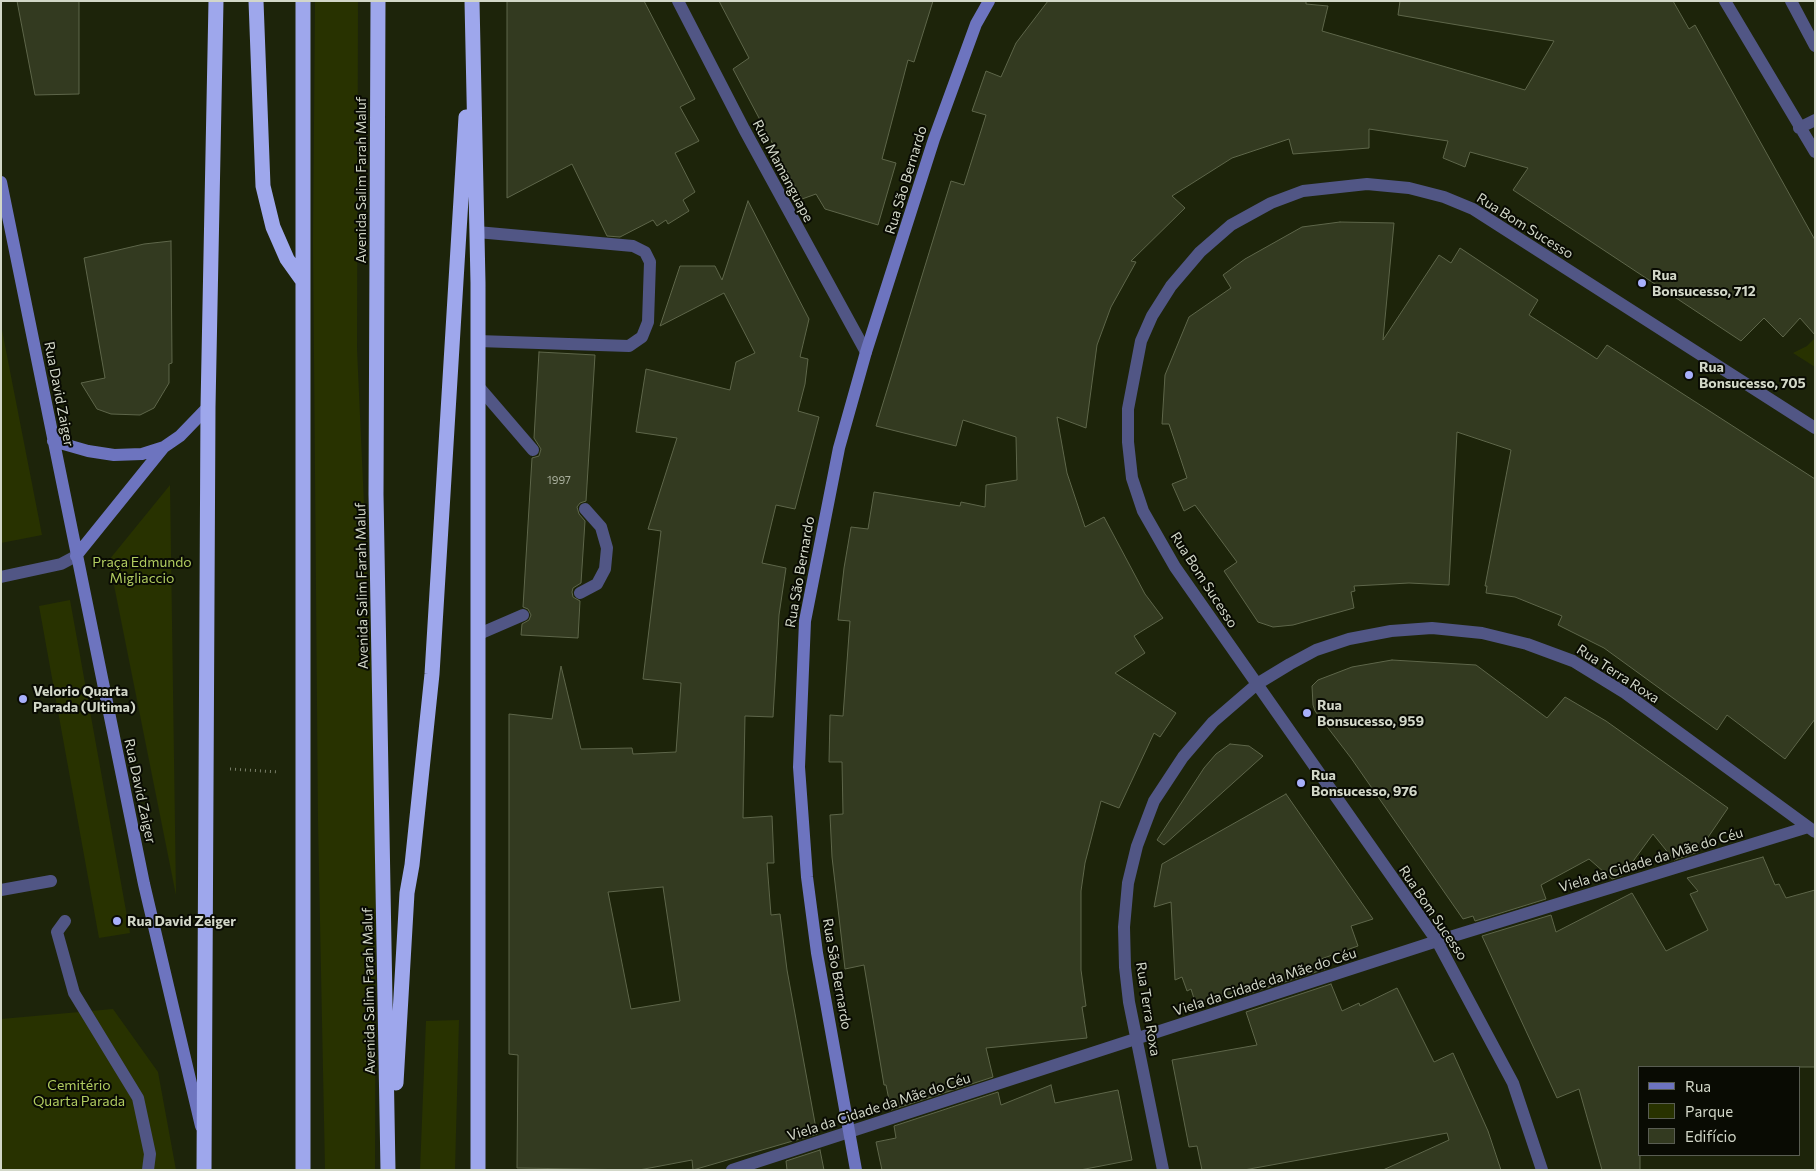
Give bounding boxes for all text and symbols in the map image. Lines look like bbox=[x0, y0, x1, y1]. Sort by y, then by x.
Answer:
street label: Avenida Salim Farah Maluf bbox=[353, 97, 369, 263]
street label: Rua Mamanguape bbox=[749, 117, 817, 225]
street label: Rua São Bernardo bbox=[881, 124, 931, 236]
street label: Rua Bom Sucesso bbox=[1474, 190, 1576, 262]
place label: Rua Bonsucesso, 712 bbox=[1652, 267, 1756, 300]
marker: Rua Bonsucesso, 712 bbox=[1636, 277, 1648, 289]
street label: Rua David Zaiger bbox=[41, 340, 77, 448]
place label: Rua Bonsucesso, 705 bbox=[1699, 359, 1806, 392]
marker: Rua Bonsucesso, 705 bbox=[1683, 369, 1695, 381]
house number: 1997 bbox=[547, 473, 571, 487]
street label: Avenida Salim Farah Maluf bbox=[352, 502, 372, 670]
street label: Rua São Bernardo bbox=[782, 515, 818, 629]
street label: Rua Bom Sucesso bbox=[1167, 529, 1241, 631]
park label: Praça Edmundo Migliaccio bbox=[92, 554, 192, 586]
street label: Rua Terra Roxa bbox=[1574, 641, 1662, 707]
place label: Velorio Quarta Parada (Ultima) bbox=[33, 683, 136, 716]
marker: Velorio Quarta Parada (Ultima) bbox=[17, 693, 29, 705]
place label: Rua Bonsucesso, 959 bbox=[1317, 697, 1424, 730]
marker: Rua Bonsucesso, 959 bbox=[1301, 707, 1313, 719]
street label: Rua David Zaiger bbox=[121, 737, 159, 845]
place label: Rua Bonsucesso, 976 bbox=[1311, 767, 1417, 800]
marker: Rua Bonsucesso, 976 bbox=[1295, 777, 1307, 789]
street label: Viela da Cidade da Mãe do Céu bbox=[1557, 824, 1745, 896]
street label: Rua Bom Sucesso bbox=[1395, 862, 1471, 964]
street label: Avenida Salim Farah Maluf bbox=[359, 907, 379, 1075]
place label: Rua David Zeiger bbox=[127, 913, 236, 929]
marker: Rua David Zeiger bbox=[111, 915, 123, 927]
street label: Rua São Bernardo bbox=[819, 917, 855, 1031]
street label: Viela da Cidade da Mãe do Céu bbox=[1171, 944, 1359, 1020]
street label: Rua Terra Roxa bbox=[1132, 961, 1164, 1057]
legend bbox=[1638, 1066, 1801, 1156]
street label: Viela da Cidade da Mãe do Céu bbox=[785, 1069, 973, 1145]
park label: Cemitério Quarta Parada bbox=[33, 1077, 125, 1110]
text: Rua bbox=[1685, 1077, 1711, 1095]
text: Parque bbox=[1685, 1102, 1733, 1120]
text: Edifício bbox=[1685, 1127, 1736, 1145]

